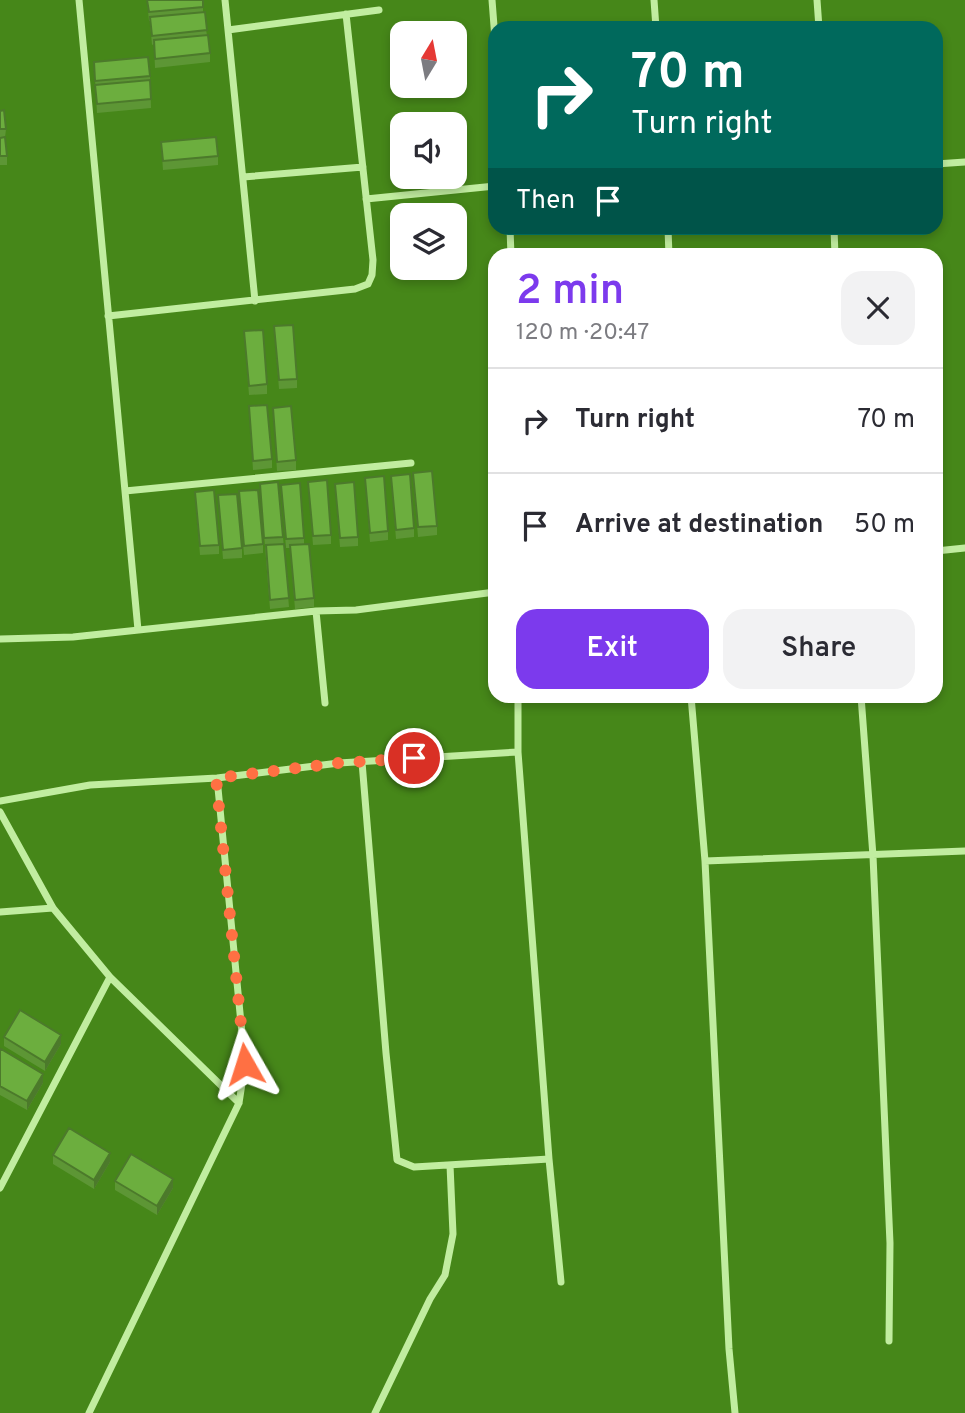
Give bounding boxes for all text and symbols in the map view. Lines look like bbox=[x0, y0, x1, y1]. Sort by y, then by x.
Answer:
north arrow bbox=[390, 21, 467, 98]
map controls bbox=[390, 21, 467, 280]
text: 70 m bbox=[631, 44, 745, 106]
icon: right bbox=[516, 49, 607, 140]
text: Turn right bbox=[631, 105, 773, 145]
button: sound bbox=[390, 112, 467, 189]
icon: arrive bbox=[589, 182, 627, 220]
text: Then bbox=[516, 185, 575, 218]
button: layers bbox=[390, 203, 467, 280]
text: 2 min bbox=[516, 266, 624, 319]
button: close bbox=[841, 271, 915, 345]
text: 120 m · 20:47 bbox=[516, 319, 649, 348]
icon: right bbox=[516, 402, 554, 440]
text: Turn right bbox=[575, 404, 695, 437]
text: 70 m bbox=[857, 404, 915, 437]
icon: arrive bbox=[516, 507, 554, 545]
text: Arrive at destination bbox=[575, 509, 823, 542]
text: 50 m bbox=[854, 509, 915, 542]
button: Exit bbox=[516, 609, 709, 689]
button: Share bbox=[723, 609, 915, 689]
pin bbox=[384, 728, 444, 788]
icon: arrive bbox=[395, 739, 433, 777]
position arrow bbox=[208, 1027, 282, 1101]

